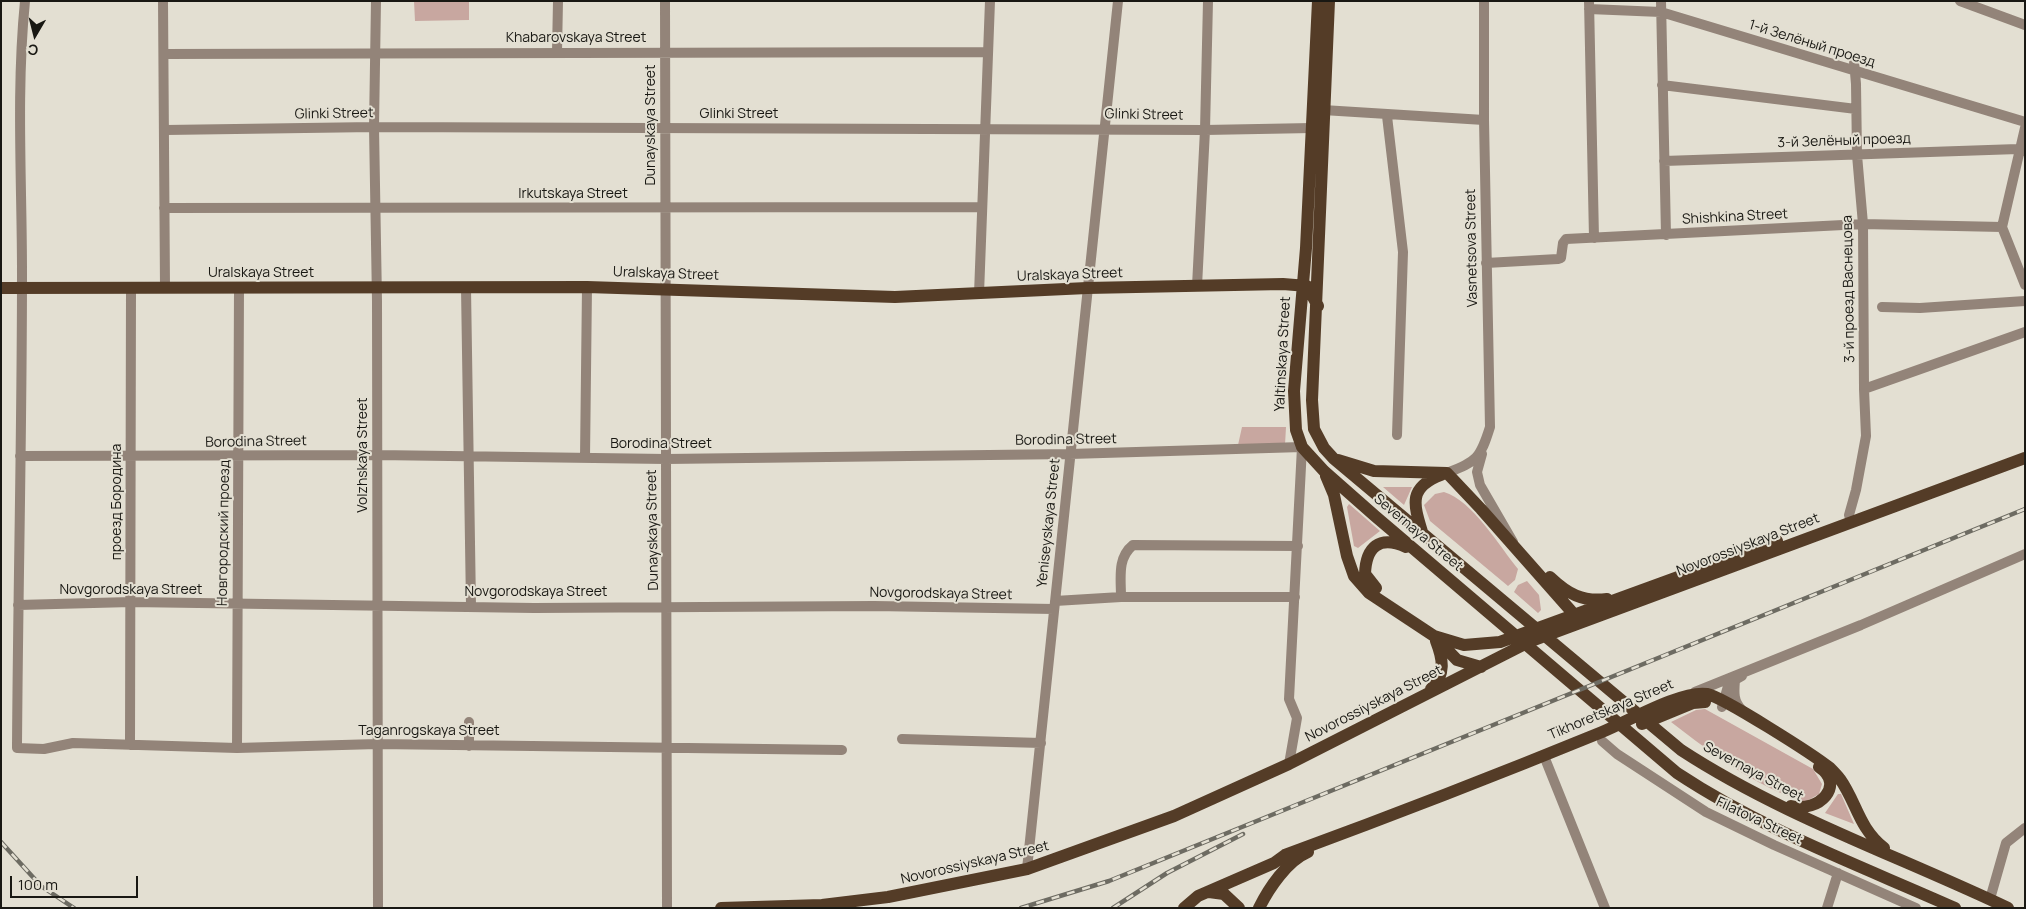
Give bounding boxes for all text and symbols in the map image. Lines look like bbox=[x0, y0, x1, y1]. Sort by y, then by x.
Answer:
north arrow bbox=[10, 10, 60, 60]
street label: 1-й Зелёный проезд bbox=[1747, 17, 1877, 71]
street label: Khabarovskaya Street bbox=[506, 30, 646, 46]
text: С bbox=[26, 40, 39, 60]
street label: Dunayskaya Street bbox=[643, 64, 659, 186]
street label: Glinki Street bbox=[294, 105, 374, 123]
street label: Glinki Street bbox=[700, 106, 778, 122]
street label: Glinki Street bbox=[1104, 106, 1184, 124]
street label: 3-й Зелёный проезд bbox=[1777, 130, 1911, 152]
street label: Irkutskaya Street bbox=[518, 186, 628, 202]
street label: Vasnetsova Street bbox=[1463, 188, 1481, 308]
street label: Shishkina Street bbox=[1682, 206, 1788, 228]
street label: 3-й проезд Васнецова bbox=[1839, 215, 1859, 363]
street label: Uralskaya Street bbox=[613, 264, 719, 284]
street label: Uralskaya Street bbox=[208, 265, 314, 281]
street label: Uralskaya Street bbox=[1017, 265, 1123, 285]
street label: Yaltinskaya Street bbox=[1272, 296, 1294, 412]
street label: Volzhskaya Street bbox=[355, 397, 371, 513]
street label: Borodina Street bbox=[1015, 431, 1117, 449]
street label: Borodina Street bbox=[205, 433, 307, 451]
street label: Borodina Street bbox=[610, 436, 712, 452]
street label: проезд Бородина bbox=[109, 444, 125, 560]
street label: Yeniseyskaya Street bbox=[1034, 458, 1064, 588]
street label: Новгородский проезд bbox=[214, 460, 234, 606]
street label: Dunayskaya Street bbox=[644, 469, 662, 591]
street label: Severnaya Street bbox=[1370, 491, 1466, 575]
street label: Novorossiyskaya Street bbox=[1674, 510, 1822, 580]
street label: Novgorodskaya Street bbox=[60, 582, 202, 598]
street label: Novgorodskaya Street bbox=[465, 584, 607, 600]
street label: Novgorodskaya Street bbox=[869, 584, 1013, 604]
street label: Novorossiyskaya Street bbox=[1303, 662, 1445, 746]
street label: Tikhoretskaya Street bbox=[1546, 676, 1676, 744]
street label: Taganrogskaya Street bbox=[358, 723, 500, 739]
street label: Severnaya Street bbox=[1700, 739, 1806, 805]
street label: Filatova Street bbox=[1713, 794, 1805, 848]
street label: Novorossiyskaya Street bbox=[899, 838, 1051, 888]
scale bar bbox=[12, 866, 140, 898]
text: 100 m bbox=[18, 874, 58, 895]

